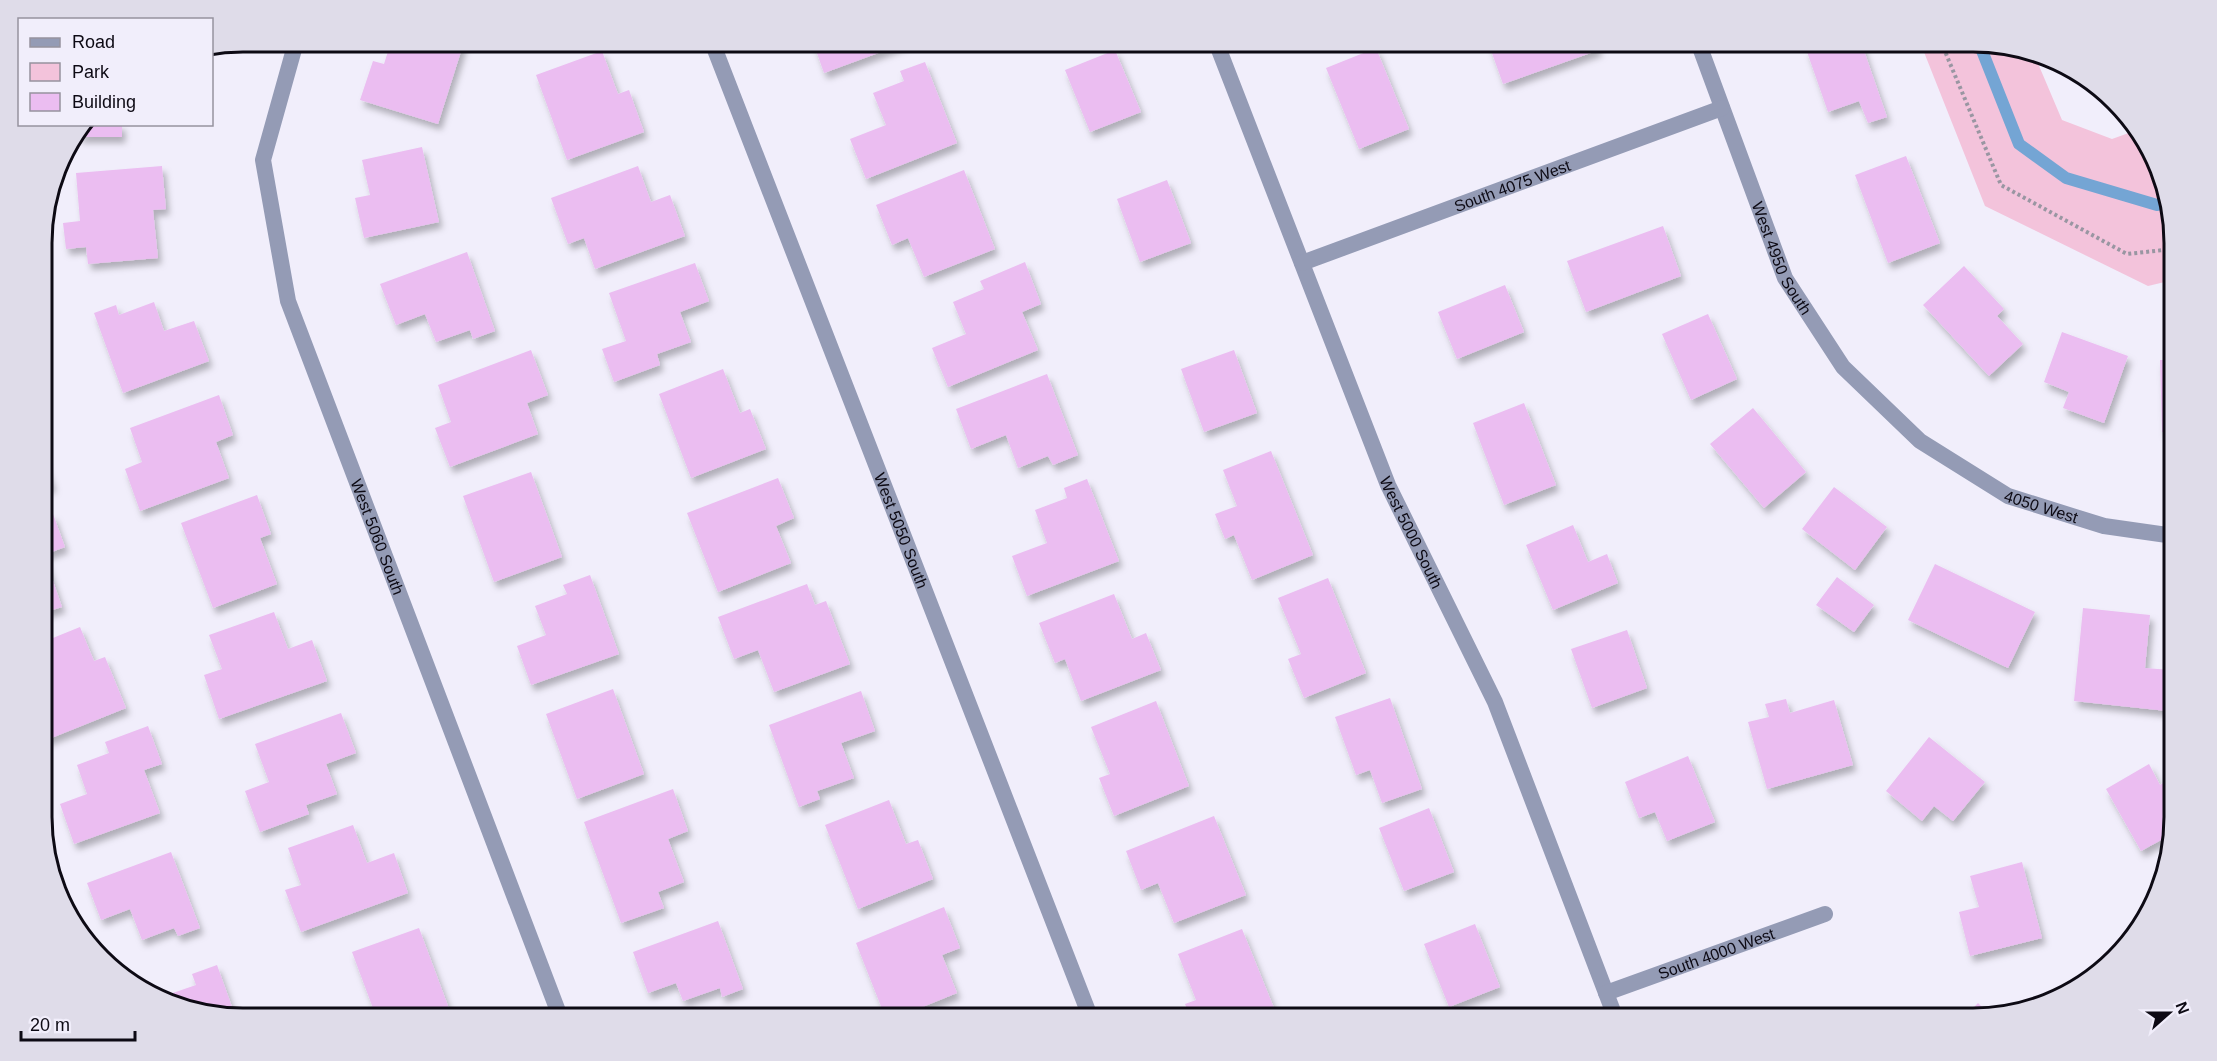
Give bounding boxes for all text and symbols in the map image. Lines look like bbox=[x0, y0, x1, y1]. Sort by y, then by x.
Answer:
legend bbox=[18, 18, 213, 126]
text: Road bbox=[72, 32, 115, 52]
text: Park bbox=[72, 62, 110, 82]
text: Building bbox=[72, 92, 136, 112]
street label: South 4075 West bbox=[1452, 156, 1573, 215]
street label: West 4950 South bbox=[1749, 199, 1815, 318]
street label: West 5050 South bbox=[871, 470, 932, 591]
street label: West 5000 South bbox=[1377, 474, 1446, 591]
street label: West 5060 South bbox=[348, 477, 407, 597]
street label: 4050 West bbox=[2002, 487, 2081, 526]
street label: South 4000 West bbox=[1656, 924, 1777, 982]
north arrow bbox=[2139, 983, 2199, 1043]
text: N bbox=[2173, 999, 2193, 1016]
scale bar bbox=[21, 1004, 135, 1042]
text: 20 m bbox=[30, 1015, 70, 1035]

